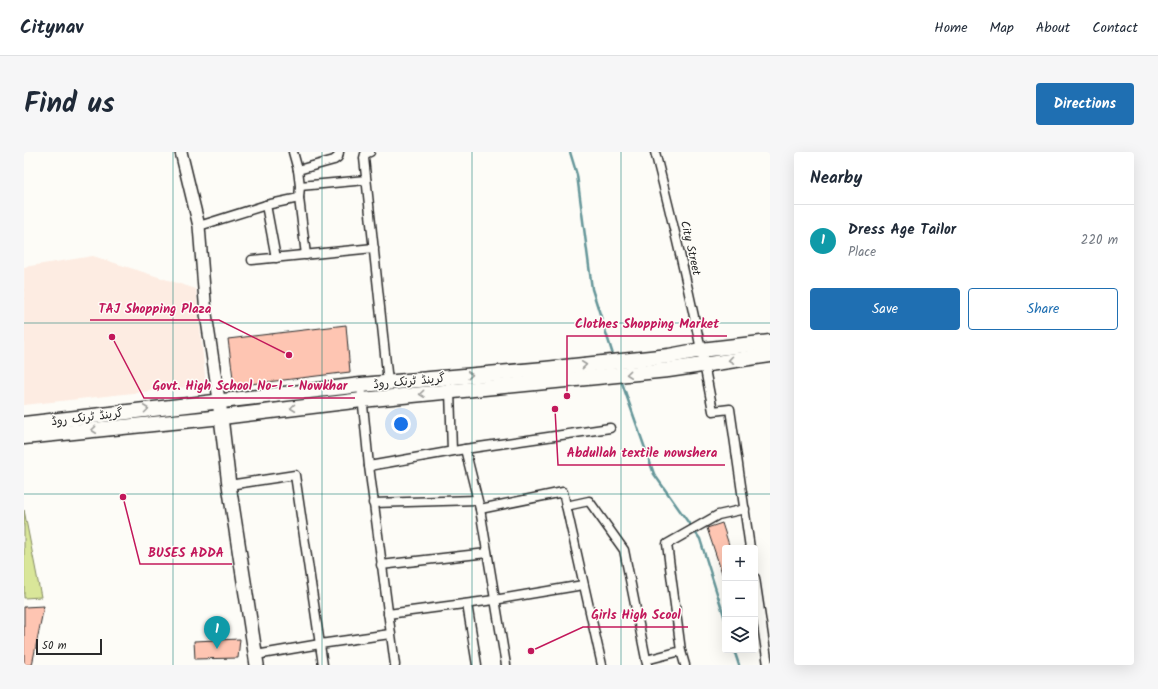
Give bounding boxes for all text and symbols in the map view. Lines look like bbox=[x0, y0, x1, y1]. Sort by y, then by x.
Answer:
text: Citynav bbox=[20, 13, 83, 43]
text: Home bbox=[934, 17, 968, 39]
text: Map bbox=[990, 17, 1014, 39]
text: About bbox=[1036, 17, 1070, 39]
text: Contact bbox=[1092, 17, 1138, 39]
text: Find us bbox=[24, 82, 115, 127]
button: Directions bbox=[1036, 83, 1134, 125]
text: Nearby bbox=[810, 165, 862, 192]
text: Dress Age Tailor bbox=[848, 218, 956, 242]
street label: City Street bbox=[675, 219, 706, 278]
text: 1 bbox=[821, 230, 825, 251]
text: 220 m bbox=[1081, 230, 1118, 251]
text: Place bbox=[848, 242, 876, 263]
button: Save bbox=[810, 288, 960, 330]
button: Share bbox=[968, 288, 1118, 330]
callout: TAJ Shopping Plaza bbox=[90, 295, 219, 320]
text: TAJ Shopping Plaza bbox=[99, 299, 212, 320]
callout: Clothes Shopping Market bbox=[567, 311, 727, 336]
text: Clothes Shopping Market bbox=[575, 314, 719, 335]
one-way arrow bbox=[728, 355, 734, 364]
one-way arrow bbox=[581, 361, 587, 370]
street label: گرینڈ ٹرنک روڈ bbox=[372, 369, 446, 394]
one-way arrow bbox=[626, 369, 632, 378]
one-way arrow bbox=[467, 371, 473, 380]
callout: Govt. High School No-1 - Nowkhar bbox=[144, 373, 355, 398]
text: Govt. High School No-1 - Nowkhar bbox=[152, 376, 349, 397]
one-way arrow bbox=[419, 389, 425, 398]
one-way arrow bbox=[290, 403, 296, 412]
street label: گرینڈ ٹرنک روڈ bbox=[50, 404, 124, 431]
one-way arrow bbox=[143, 405, 149, 414]
your location bbox=[391, 414, 411, 434]
one-way arrow bbox=[91, 425, 97, 434]
callout: Abdullah textile nowshera bbox=[558, 440, 725, 465]
text: Abdullah textile nowshera bbox=[567, 443, 718, 464]
callout: BUSES ADDA bbox=[140, 539, 232, 564]
text: BUSES ADDA bbox=[148, 543, 224, 564]
map controls bbox=[722, 545, 758, 653]
button: + bbox=[722, 545, 758, 581]
button: − bbox=[722, 581, 758, 617]
callout: Girls High Scool bbox=[583, 602, 688, 627]
text: Girls High Scool bbox=[591, 605, 681, 626]
pin: 1 bbox=[204, 616, 230, 649]
button: layers bbox=[722, 617, 758, 653]
scale bar bbox=[36, 637, 102, 656]
text: 50 m bbox=[42, 637, 67, 655]

